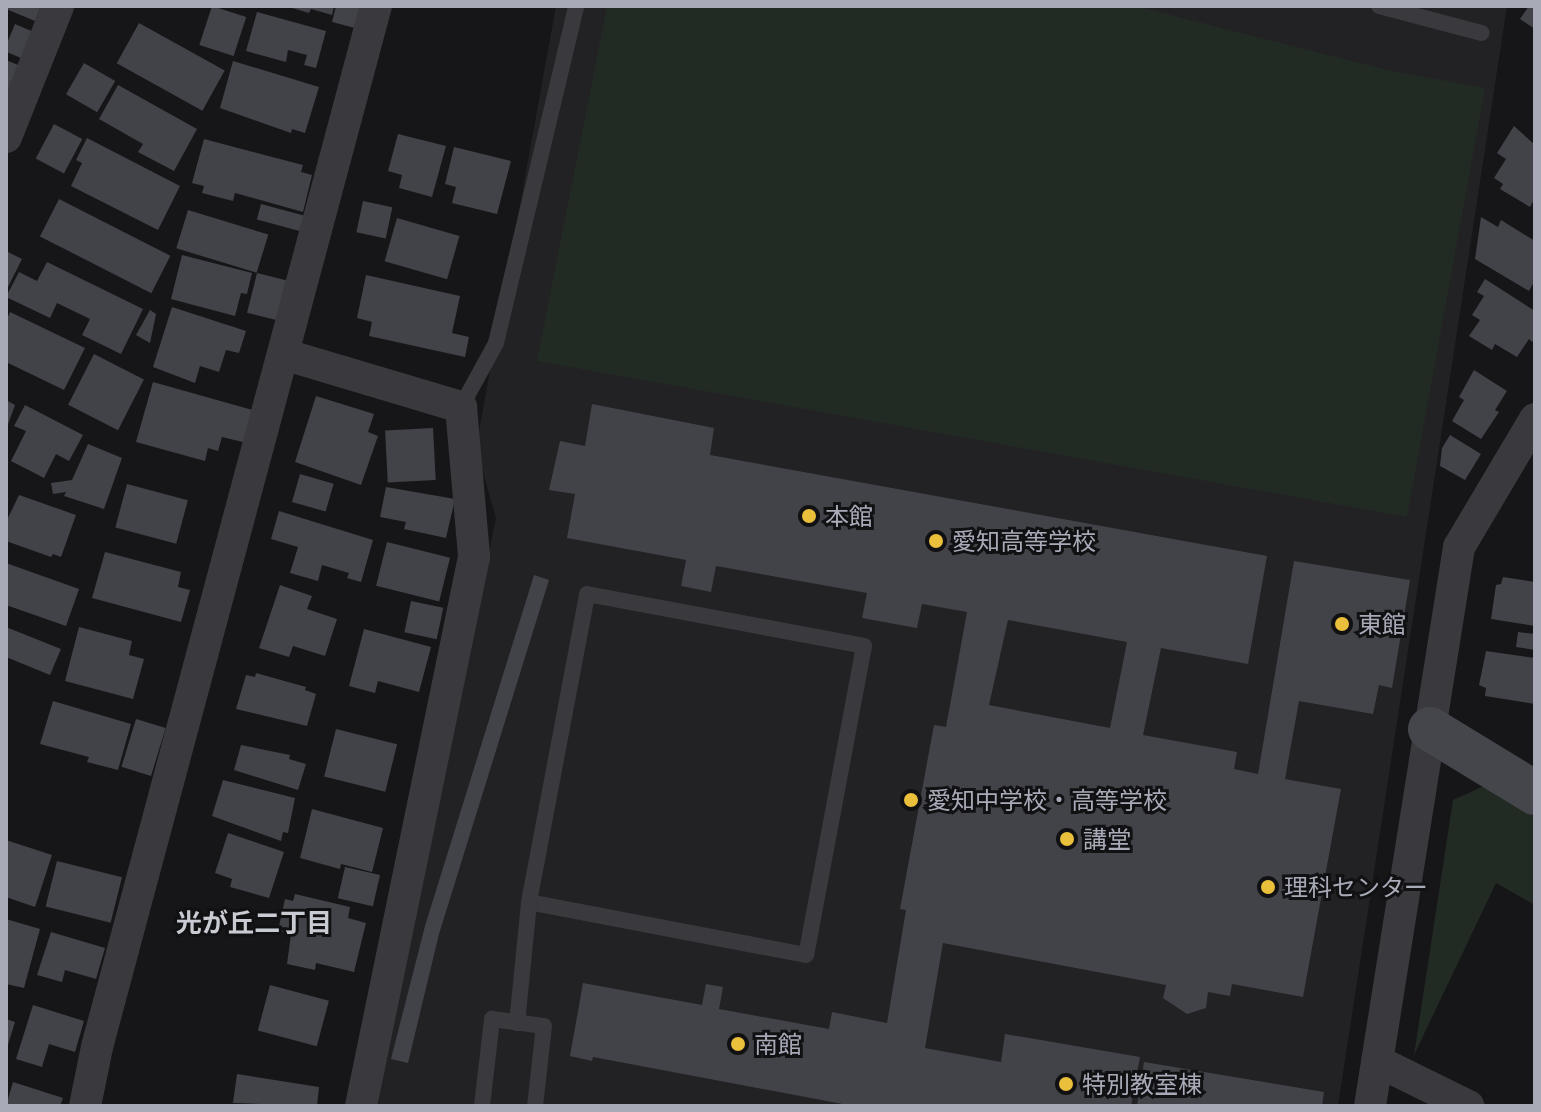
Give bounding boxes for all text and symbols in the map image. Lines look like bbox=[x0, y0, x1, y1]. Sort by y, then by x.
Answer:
place label: 本館 bbox=[825, 502, 873, 530]
marker: 本館 bbox=[800, 507, 818, 525]
place label: 愛知高等学校 bbox=[952, 527, 1096, 555]
marker: 愛知高等学校 bbox=[927, 532, 945, 550]
place label: 東館 bbox=[1358, 610, 1406, 638]
marker: 東館 bbox=[1333, 615, 1351, 633]
place label: 愛知中学校・高等学校 bbox=[927, 786, 1167, 814]
marker: 愛知中学校・高等学校 bbox=[902, 791, 920, 809]
place label: 講堂 bbox=[1083, 825, 1131, 853]
marker: 講堂 bbox=[1058, 830, 1076, 848]
place label: 理科センター bbox=[1284, 873, 1428, 901]
marker: 理科センター bbox=[1259, 878, 1277, 896]
district label: 光が丘二丁目 bbox=[176, 907, 332, 939]
place label: 南館 bbox=[754, 1030, 802, 1058]
marker: 南館 bbox=[729, 1035, 747, 1053]
place label: 特別教室棟 bbox=[1082, 1070, 1202, 1098]
marker: 特別教室棟 bbox=[1057, 1075, 1075, 1093]

